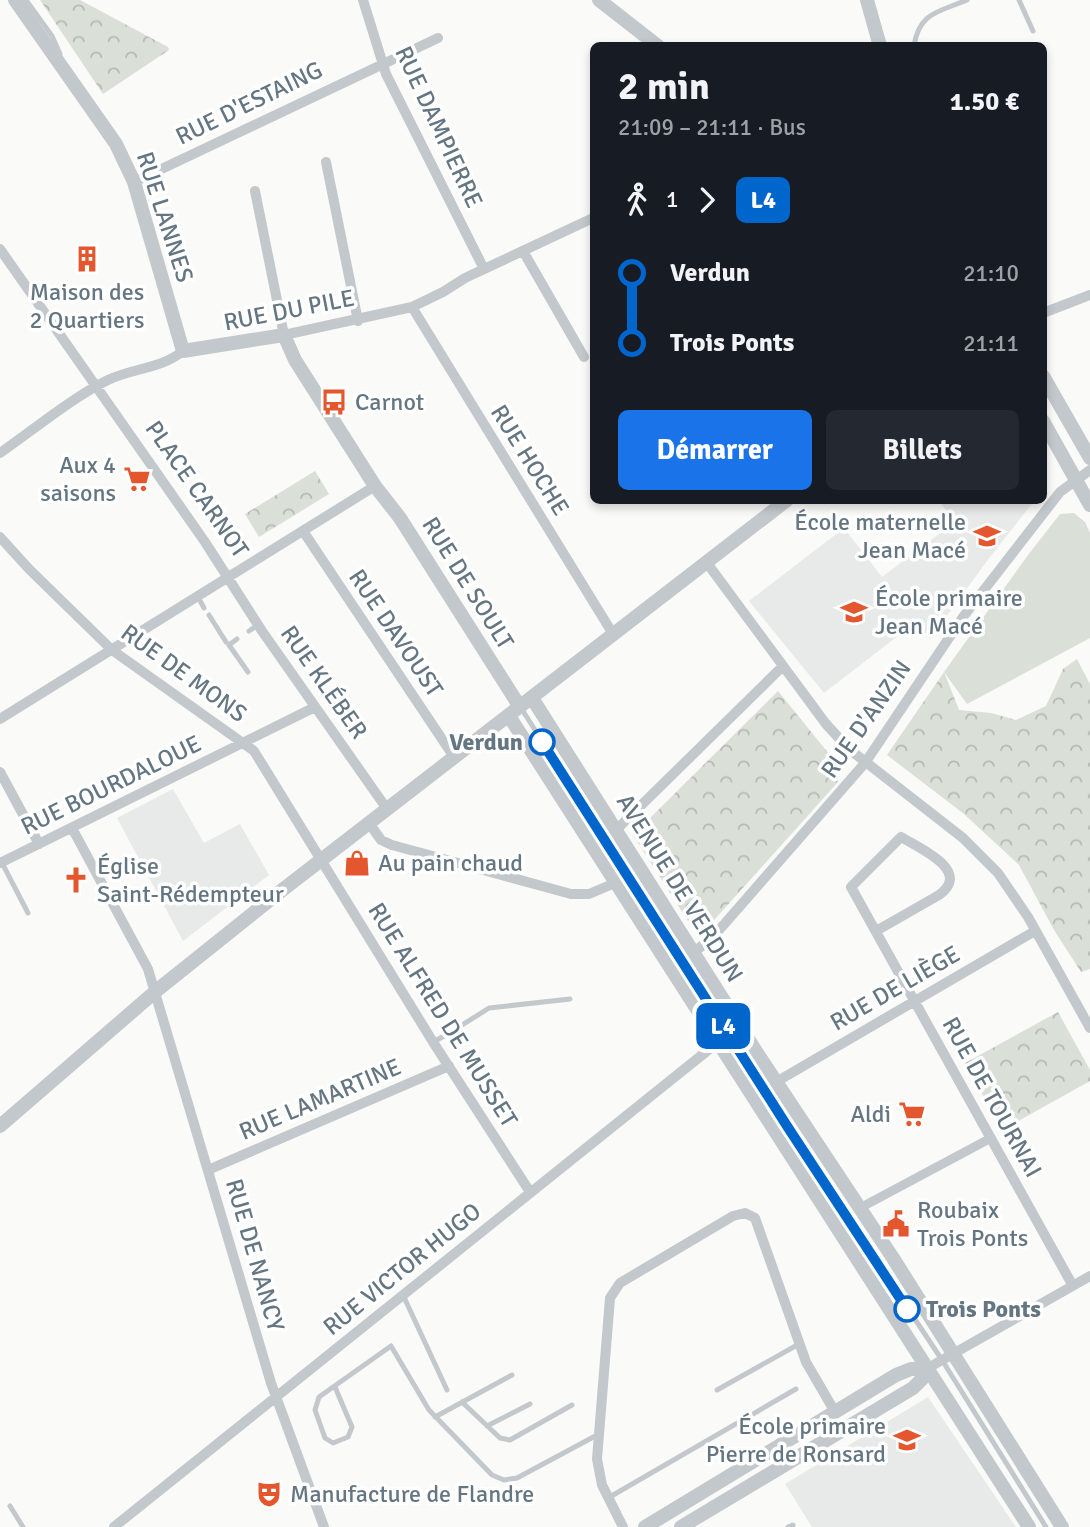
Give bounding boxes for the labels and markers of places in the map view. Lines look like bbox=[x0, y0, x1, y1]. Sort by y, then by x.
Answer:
building icon: Maison des 2 Quartiers bbox=[72, 244, 102, 274]
place label: Maison des 2 Quartiers bbox=[30, 277, 144, 335]
bus stop icon: Carnot bbox=[319, 387, 349, 417]
place label: Carnot bbox=[355, 387, 424, 417]
place label: Aux 4 saisons bbox=[40, 450, 116, 508]
supermarket icon: Aux 4 saisons bbox=[122, 464, 152, 494]
place label: École maternelle Jean Macé bbox=[794, 507, 966, 565]
school or university icon: École maternelle Jean Macé bbox=[972, 521, 1002, 551]
place label: École primaire Jean Macé bbox=[875, 583, 1023, 641]
school or university icon: École primaire Jean Macé bbox=[839, 597, 869, 627]
place label: Verdun bbox=[449, 727, 523, 757]
marker: Verdun bbox=[529, 729, 555, 755]
shop icon: Au pain chaud bbox=[342, 848, 372, 878]
place label: Au pain chaud bbox=[378, 848, 523, 878]
place label: Église Saint-Rédempteur bbox=[97, 851, 284, 909]
church icon: Église Saint-Rédempteur bbox=[61, 865, 91, 895]
place label: Aldi bbox=[851, 1099, 891, 1129]
supermarket icon: Aldi bbox=[897, 1099, 927, 1129]
place label: Roubaix Trois Ponts bbox=[917, 1195, 1028, 1253]
public building icon: Roubaix Trois Ponts bbox=[881, 1209, 911, 1239]
place label: Trois Ponts bbox=[926, 1294, 1041, 1324]
marker: Trois Ponts bbox=[894, 1296, 920, 1322]
place label: École primaire Pierre de Ronsard bbox=[706, 1411, 886, 1469]
school or university icon: École primaire Pierre de Ronsard bbox=[892, 1425, 922, 1455]
theatre icon: Manufacture de Flandre bbox=[254, 1479, 284, 1509]
place label: Manufacture de Flandre bbox=[290, 1479, 534, 1509]

